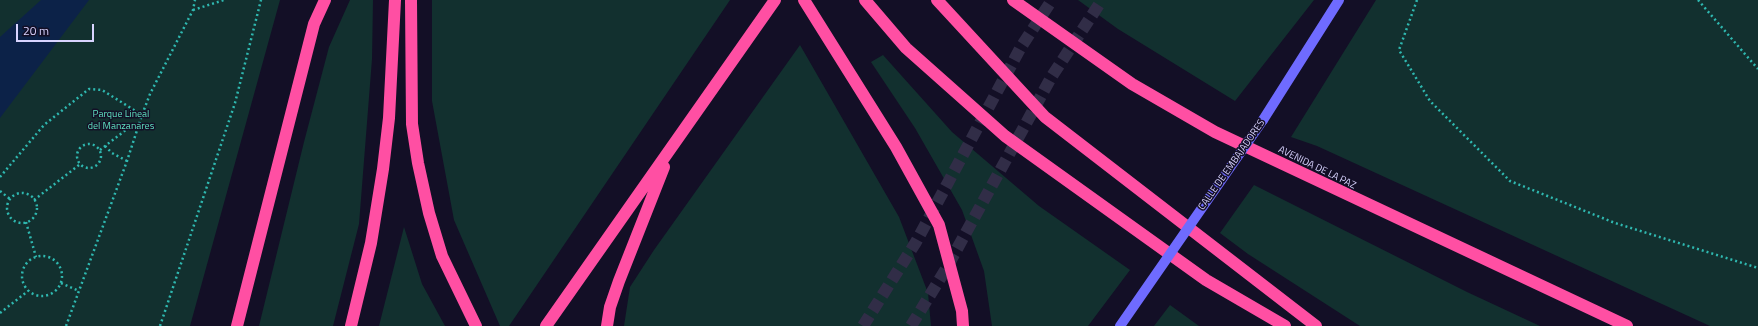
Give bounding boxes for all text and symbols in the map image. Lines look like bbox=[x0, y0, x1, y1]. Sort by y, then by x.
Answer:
scale bar bbox=[18, 16, 96, 42]
text: 20 m bbox=[23, 21, 49, 40]
park label: Parque Lineal del Manzanares bbox=[88, 109, 154, 132]
street label: CALLE DE EMBAJADORES bbox=[1196, 117, 1268, 213]
street label: AVENIDA DE LA PAZ bbox=[1276, 144, 1358, 192]

